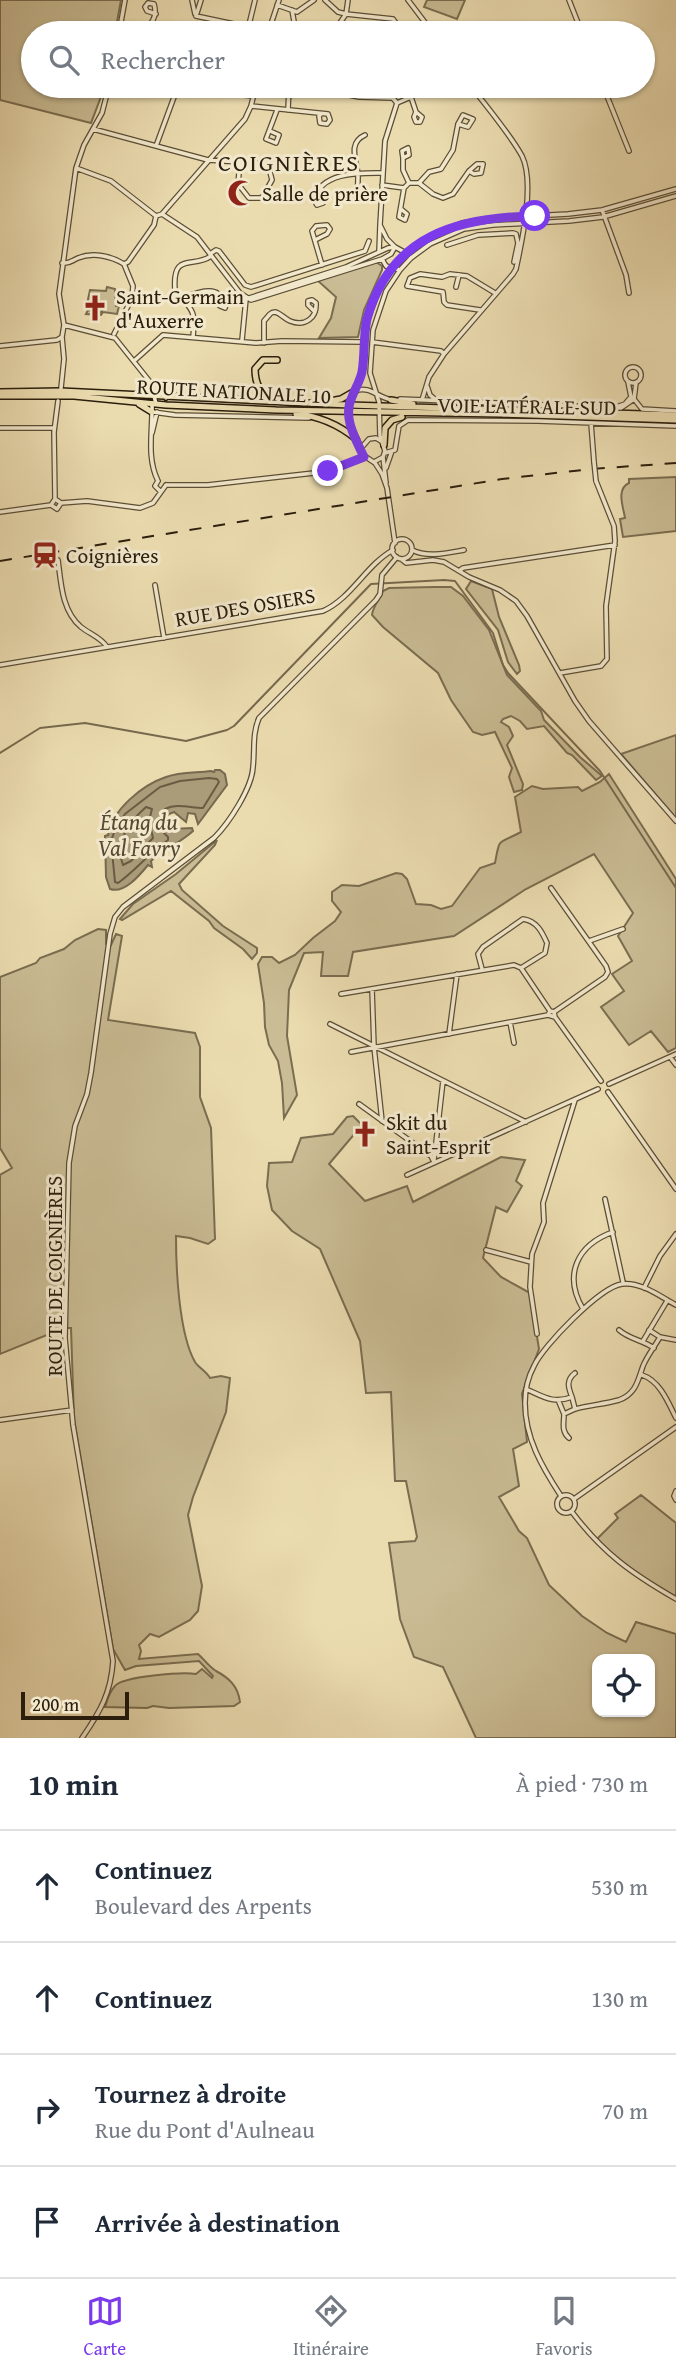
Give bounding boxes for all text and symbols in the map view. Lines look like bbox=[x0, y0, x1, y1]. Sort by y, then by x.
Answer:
search box bbox=[21, 21, 655, 98]
text: Rechercher bbox=[101, 40, 225, 79]
icon: search bbox=[45, 41, 83, 79]
district label: COIGNIÈRES bbox=[218, 145, 360, 180]
mosque icon: Salle de prière bbox=[226, 178, 256, 208]
place label: Salle de prière bbox=[262, 178, 388, 209]
route start bbox=[519, 200, 550, 231]
place label: Saint-Germain d'Auxerre bbox=[116, 281, 244, 336]
church icon: Saint-Germain d'Auxerre bbox=[80, 293, 110, 323]
street label: ROUTE NATIONALE 10 bbox=[136, 370, 332, 412]
street label: VOIE LATÉRALE SUD bbox=[437, 389, 617, 423]
route end bbox=[312, 455, 343, 486]
station icon: Coignières bbox=[30, 540, 60, 570]
place label: Coignières bbox=[66, 540, 159, 571]
street label: RUE DES OSIERS bbox=[172, 579, 318, 635]
water label: Étang du Val Favry bbox=[98, 805, 181, 864]
place label: Skit du Saint-Esprit bbox=[386, 1107, 491, 1162]
church icon: Skit du Saint-Esprit bbox=[350, 1119, 380, 1149]
street label: ROUTE DE COIGNIÈRES bbox=[39, 1176, 70, 1376]
map controls bbox=[592, 1654, 655, 1717]
button: locate bbox=[592, 1654, 655, 1717]
scale bar bbox=[21, 1689, 130, 1721]
text: 200 m bbox=[32, 1690, 79, 1718]
text: 10 min bbox=[28, 1762, 118, 1806]
text: À pied · 730 m bbox=[516, 1767, 648, 1800]
text: Continuez bbox=[95, 1850, 212, 1889]
icon: ahead bbox=[28, 1867, 66, 1905]
text: 530 m bbox=[591, 1870, 648, 1903]
text: Boulevard des Arpents bbox=[95, 1889, 312, 1922]
icon: ahead bbox=[28, 1979, 66, 2017]
text: Continuez bbox=[95, 1979, 212, 2018]
text: 130 m bbox=[591, 1982, 648, 2015]
text: Tournez à droite bbox=[95, 2074, 286, 2113]
icon: right bbox=[28, 2091, 66, 2129]
text: 70 m bbox=[602, 2094, 648, 2127]
text: Rue du Pont d'Aulneau bbox=[95, 2113, 315, 2146]
icon: arrive bbox=[28, 2203, 66, 2241]
text: Arrivée à destination bbox=[95, 2203, 340, 2242]
tab: Carte bbox=[83, 2292, 126, 2362]
tab: Itinéraire bbox=[293, 2292, 369, 2362]
tab: Favoris bbox=[536, 2292, 593, 2362]

